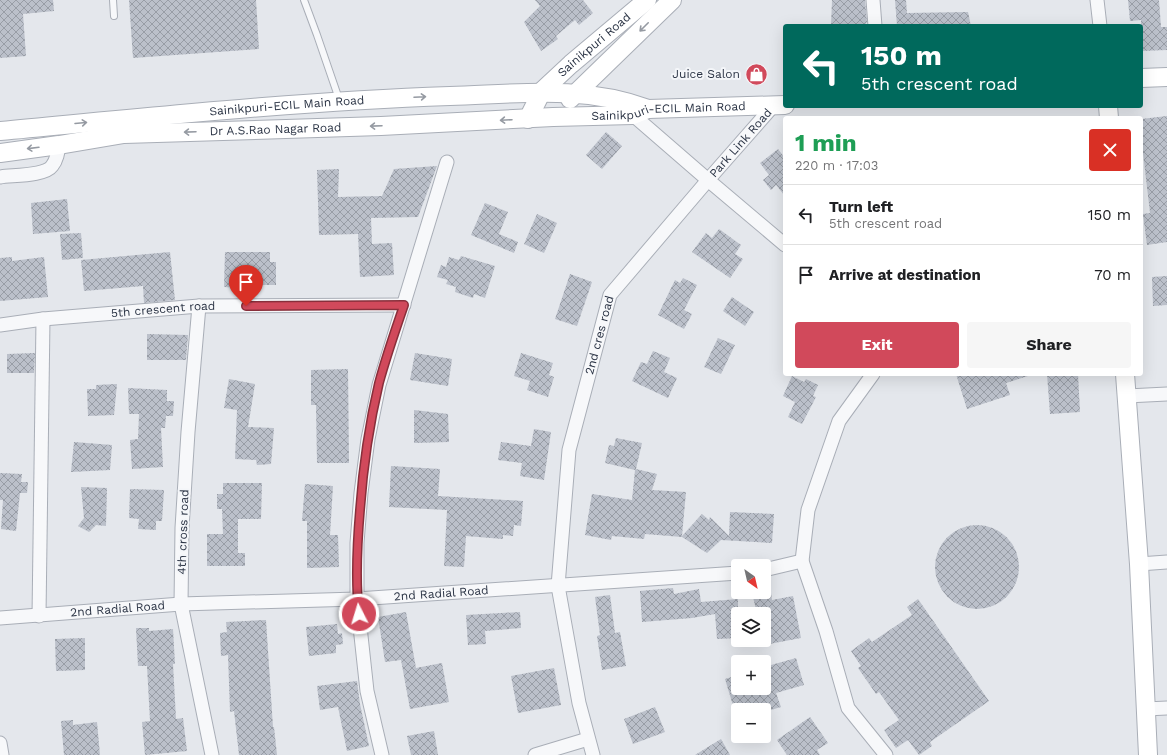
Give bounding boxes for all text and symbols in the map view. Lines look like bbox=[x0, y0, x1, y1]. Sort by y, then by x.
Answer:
street label: Sainikpuri Road bbox=[555, 10, 633, 80]
one-way arrow bbox=[639, 22, 649, 32]
text: 150 m bbox=[861, 39, 942, 72]
icon: left bbox=[795, 40, 847, 92]
shop icon: Juice Salon bbox=[743, 61, 769, 87]
place label: Juice Salon bbox=[672, 67, 740, 81]
text: 5th crescent road bbox=[861, 73, 1018, 94]
street label: Sainikpuri-ECIL Main Road bbox=[209, 93, 365, 118]
one-way arrow bbox=[413, 93, 426, 101]
street label: Sainikpuri-ECIL Main Road bbox=[591, 99, 746, 123]
street label: Park Link Road bbox=[707, 105, 775, 180]
one-way arrow bbox=[500, 117, 513, 124]
one-way arrow bbox=[74, 120, 87, 127]
street label: Dr A.S.Rao Nagar Road bbox=[209, 120, 342, 138]
one-way arrow bbox=[370, 122, 383, 130]
one-way arrow bbox=[184, 128, 197, 136]
text: 1 min bbox=[795, 129, 857, 157]
button: close bbox=[1089, 129, 1131, 171]
one-way arrow bbox=[27, 145, 40, 152]
text: 220 m · 17:03 bbox=[795, 158, 878, 173]
text: Turn left bbox=[829, 198, 893, 216]
icon: left bbox=[795, 204, 817, 226]
text: 150 m bbox=[1088, 206, 1131, 224]
text: 5th crescent road bbox=[829, 216, 942, 231]
icon: arrive bbox=[795, 264, 817, 286]
pin bbox=[229, 265, 263, 306]
text: Arrive at destination bbox=[829, 266, 981, 284]
text: 70 m bbox=[1094, 266, 1131, 284]
icon: arrive bbox=[235, 271, 257, 293]
street label: 2nd cres road bbox=[582, 294, 617, 376]
street label: 5th crescent road bbox=[110, 299, 215, 320]
button: Exit bbox=[795, 322, 959, 368]
button: Share bbox=[967, 322, 1131, 368]
street label: 4th cross road bbox=[175, 489, 191, 575]
north arrow bbox=[731, 559, 771, 599]
map controls bbox=[731, 559, 771, 743]
street label: 2nd Radial Road bbox=[393, 583, 489, 603]
position arrow bbox=[338, 593, 380, 635]
street label: 2nd Radial Road bbox=[70, 598, 166, 620]
button: layers bbox=[731, 607, 771, 647]
button: + bbox=[731, 655, 771, 695]
button: − bbox=[731, 703, 771, 743]

